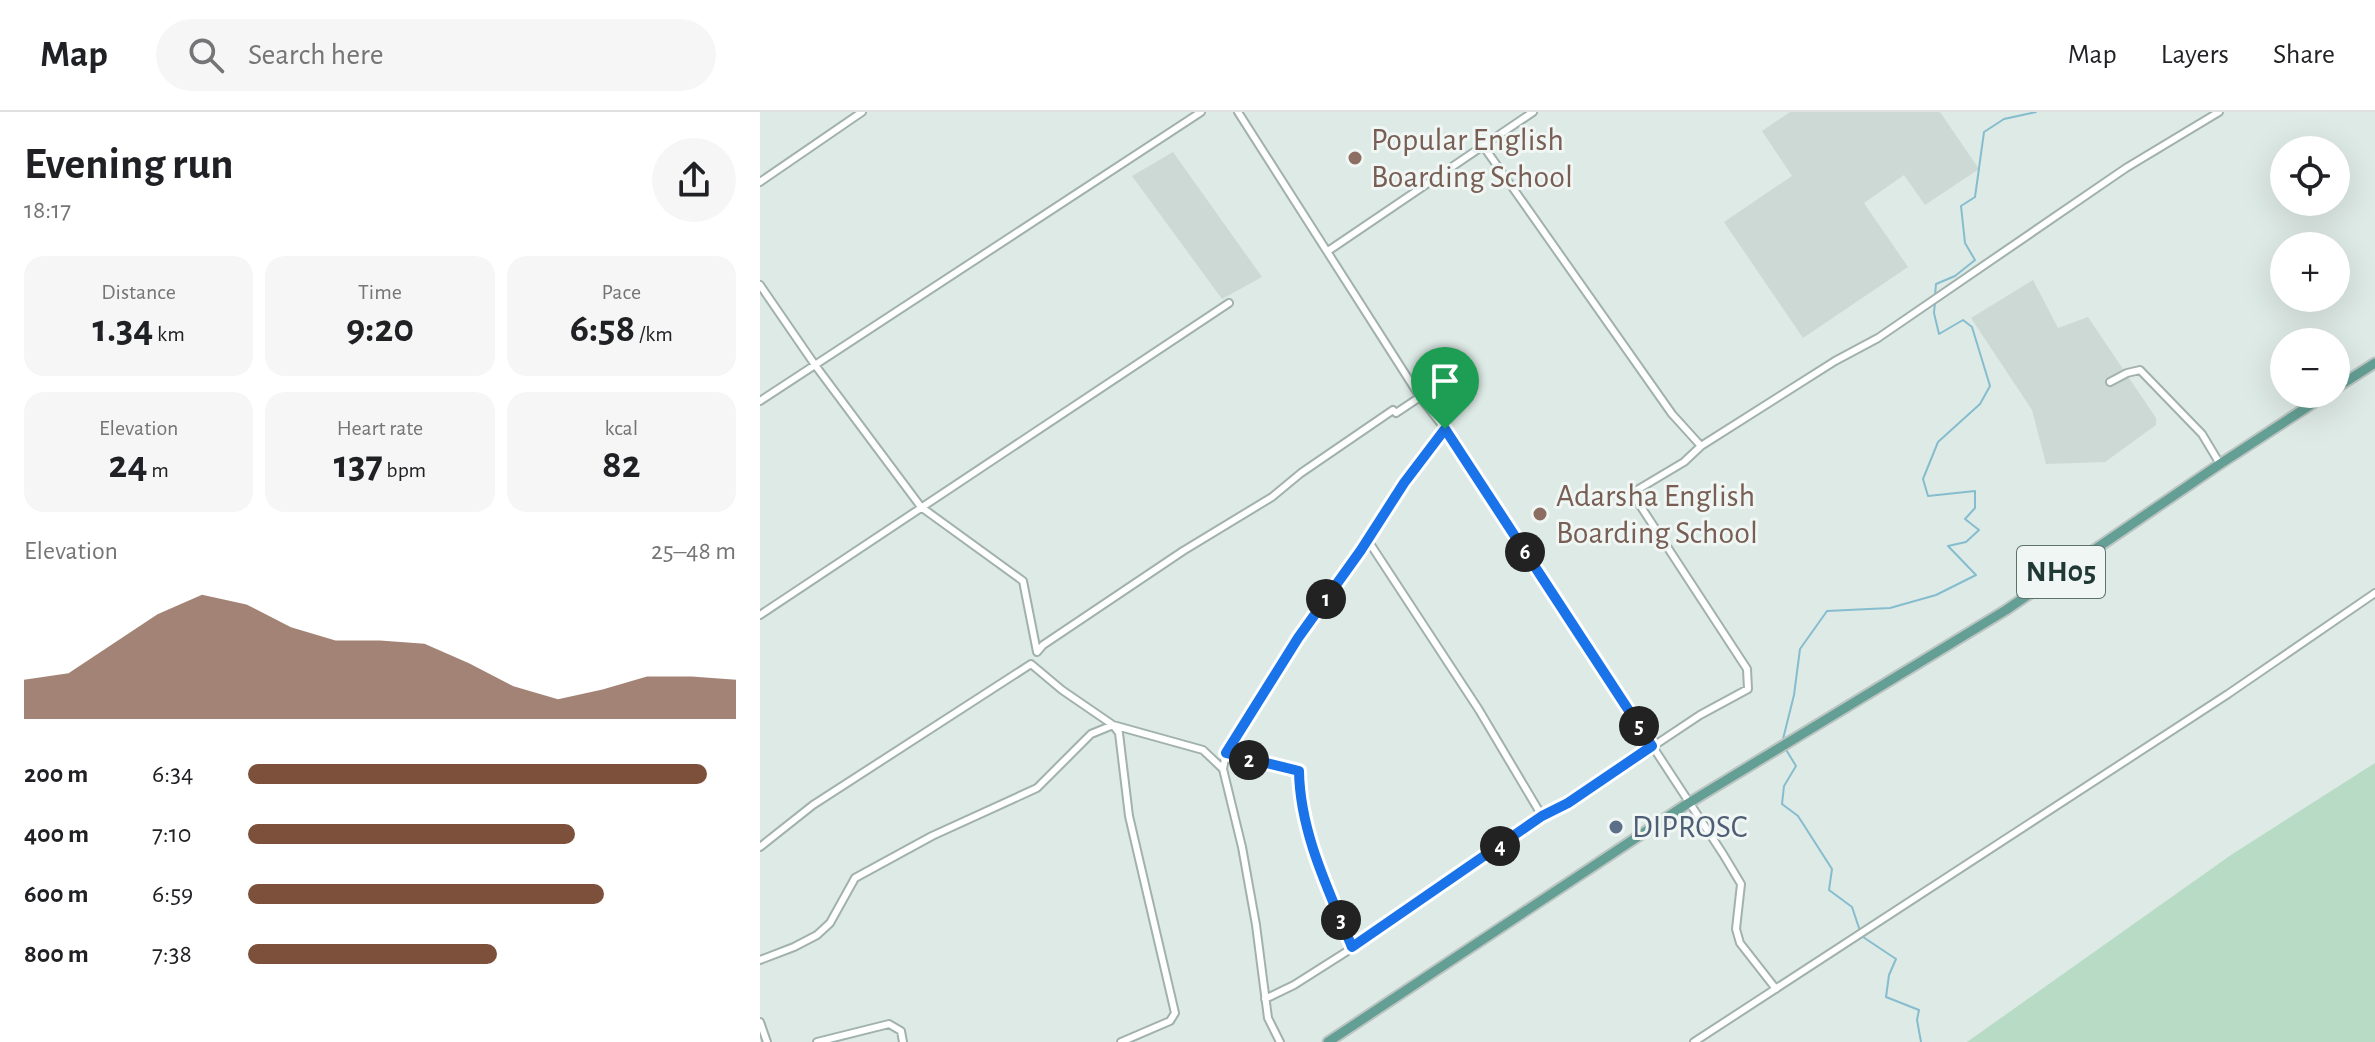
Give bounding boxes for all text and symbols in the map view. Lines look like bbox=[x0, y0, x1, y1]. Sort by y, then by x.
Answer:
search box bbox=[156, 19, 716, 91]
icon: search bbox=[184, 33, 228, 77]
text: Map bbox=[40, 36, 108, 74]
text: Search here bbox=[248, 40, 384, 70]
text: Map bbox=[2068, 41, 2117, 69]
text: Layers bbox=[2161, 41, 2229, 69]
text: Share bbox=[2273, 41, 2335, 69]
place label: Popular English Boarding School bbox=[1371, 124, 1573, 193]
map controls bbox=[2270, 136, 2350, 408]
button: locate bbox=[2270, 136, 2350, 216]
button: share bbox=[652, 138, 736, 222]
text: Evening run bbox=[24, 143, 233, 187]
marker: Popular English Boarding School bbox=[1346, 149, 1364, 167]
text: 18:17 bbox=[24, 197, 71, 223]
button: + bbox=[2270, 232, 2350, 312]
text: Distance bbox=[101, 281, 176, 303]
text: Time bbox=[358, 281, 402, 303]
text: Pace bbox=[602, 281, 641, 303]
text: 1.34 bbox=[93, 309, 153, 349]
text: 9:20 bbox=[346, 309, 414, 349]
text: 6:58 bbox=[570, 309, 635, 349]
text: km bbox=[153, 323, 185, 345]
text: /km bbox=[635, 323, 673, 345]
button: − bbox=[2270, 328, 2350, 408]
pin bbox=[1411, 347, 1479, 429]
icon: arrive bbox=[1423, 359, 1467, 403]
text: Elevation bbox=[99, 417, 178, 439]
text: Heart rate bbox=[337, 417, 423, 439]
text: kcal bbox=[605, 417, 638, 439]
text: 24 bbox=[109, 445, 148, 485]
text: 137 bbox=[334, 445, 383, 485]
text: 82 bbox=[602, 445, 641, 485]
text: m bbox=[148, 459, 169, 481]
text: bpm bbox=[383, 459, 426, 481]
place label: Adarsha English Boarding School bbox=[1556, 480, 1758, 549]
marker: Adarsha English Boarding School bbox=[1531, 505, 1549, 523]
pin: 6 bbox=[1505, 532, 1545, 572]
text: Elevation bbox=[24, 538, 118, 564]
text: 25–48 m bbox=[651, 538, 736, 564]
text: 6 bbox=[1520, 541, 1530, 563]
road number: NH05 bbox=[2017, 546, 2105, 598]
pin: 1 bbox=[1306, 579, 1346, 619]
text: 1 bbox=[1322, 588, 1330, 610]
pin: 5 bbox=[1619, 706, 1659, 746]
text: 5 bbox=[1634, 715, 1644, 737]
pin: 2 bbox=[1229, 740, 1269, 780]
text: 2 bbox=[1244, 749, 1254, 771]
text: 200 m bbox=[24, 761, 88, 787]
text: 6:34 bbox=[152, 761, 193, 787]
place label: DIPROSC bbox=[1632, 811, 1747, 843]
marker: DIPROSC bbox=[1607, 818, 1625, 836]
text: 400 m bbox=[24, 821, 89, 847]
text: 7:10 bbox=[152, 821, 191, 847]
pin: 4 bbox=[1480, 826, 1520, 866]
text: 4 bbox=[1494, 835, 1506, 857]
text: 600 m bbox=[24, 881, 89, 907]
text: 6:59 bbox=[152, 881, 193, 907]
pin: 3 bbox=[1321, 900, 1361, 940]
text: 3 bbox=[1336, 909, 1346, 931]
text: 800 m bbox=[24, 941, 89, 967]
text: 7:38 bbox=[152, 941, 192, 967]

